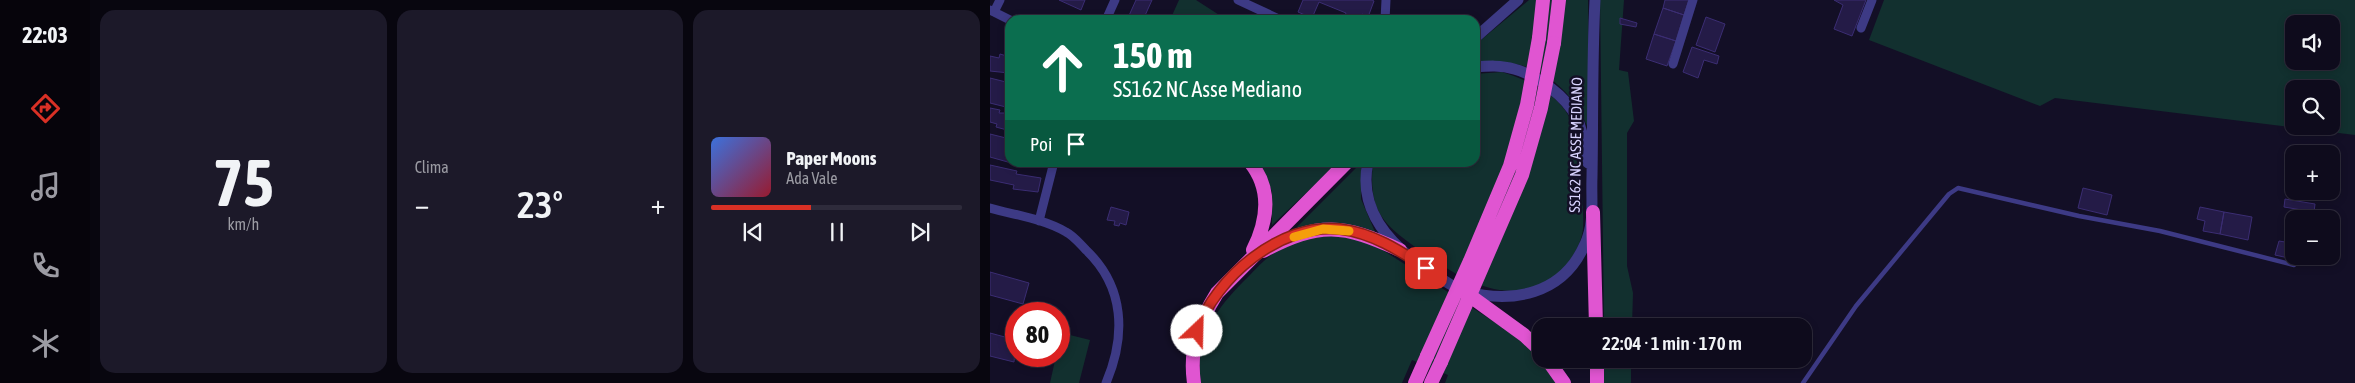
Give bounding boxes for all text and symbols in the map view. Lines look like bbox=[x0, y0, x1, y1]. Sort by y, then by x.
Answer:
map controls bbox=[2285, 15, 2340, 265]
button: sound bbox=[2285, 15, 2340, 70]
text: 22:03 bbox=[22, 22, 68, 48]
icon: ahead bbox=[1030, 35, 1095, 100]
text: 150 m bbox=[1113, 35, 1192, 75]
text: SS162 NC Asse Mediano bbox=[1113, 76, 1302, 102]
street label: SS162 NC ASSE MEDIANO bbox=[1566, 77, 1585, 213]
button: search bbox=[2285, 80, 2340, 135]
icon: directions bbox=[28, 91, 63, 126]
icon: arrive bbox=[1062, 130, 1090, 158]
text: Poi bbox=[1030, 133, 1052, 155]
text: 75 bbox=[213, 145, 274, 220]
button: + bbox=[2285, 145, 2340, 200]
text: Paper Moons bbox=[786, 147, 876, 169]
text: Clima bbox=[415, 158, 449, 176]
icon: music bbox=[28, 169, 63, 204]
text: Ada Vale bbox=[786, 169, 838, 187]
text: 23° bbox=[517, 183, 563, 226]
text: − bbox=[415, 188, 429, 220]
text: + bbox=[651, 188, 665, 220]
button: − bbox=[2285, 210, 2340, 265]
text: km/h bbox=[227, 215, 259, 233]
icon: previous bbox=[739, 218, 767, 246]
icon: pause bbox=[823, 218, 851, 246]
icon: next bbox=[906, 218, 934, 246]
pin bbox=[1405, 247, 1447, 289]
icon: phone bbox=[28, 248, 63, 283]
icon: arrive bbox=[1412, 254, 1440, 282]
speed limit sign: 80 bbox=[1005, 302, 1070, 367]
position arrow bbox=[1170, 304, 1222, 356]
icon: climate bbox=[28, 326, 63, 361]
text: 22:04 · 1 min · 170 m bbox=[1602, 332, 1742, 354]

